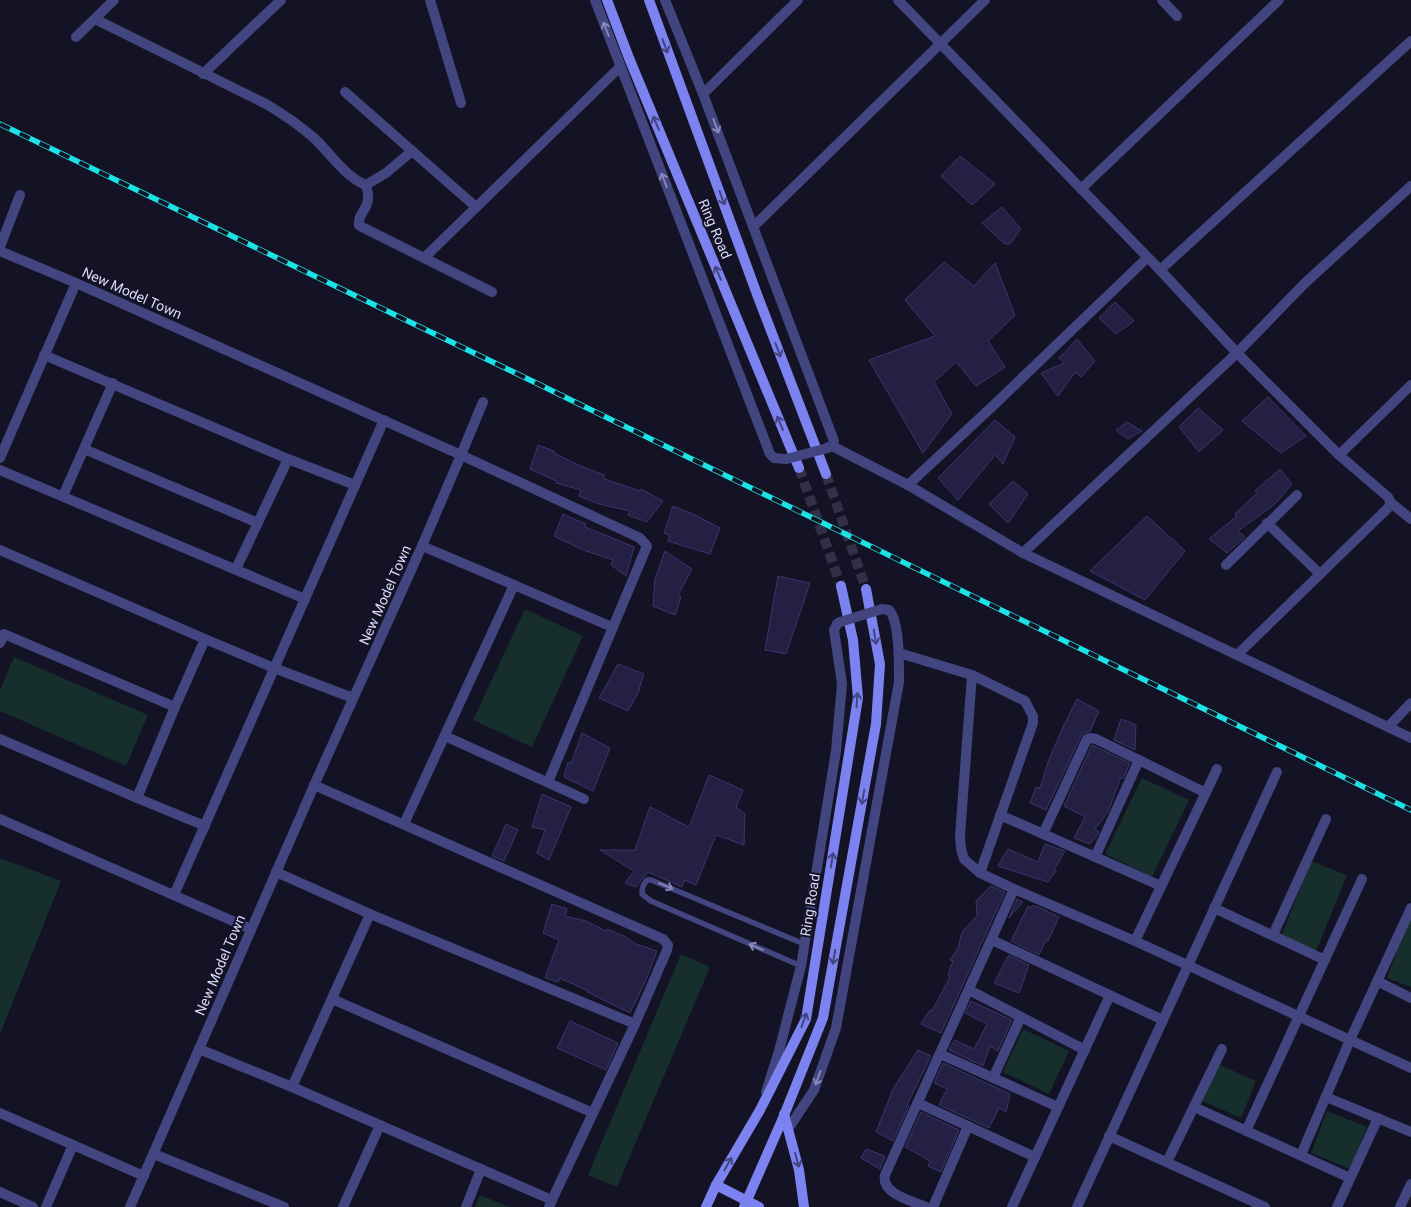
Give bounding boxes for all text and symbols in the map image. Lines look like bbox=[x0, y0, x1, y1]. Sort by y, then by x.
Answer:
one-way arrow bbox=[601, 22, 610, 37]
one-way arrow bbox=[661, 38, 670, 53]
one-way arrow bbox=[650, 116, 660, 131]
one-way arrow bbox=[712, 118, 721, 134]
one-way arrow bbox=[659, 173, 668, 189]
one-way arrow bbox=[717, 190, 727, 205]
street label: Ring Road bbox=[695, 197, 735, 261]
street label: New Model Town bbox=[80, 264, 184, 322]
one-way arrow bbox=[713, 266, 722, 281]
one-way arrow bbox=[774, 342, 783, 358]
one-way arrow bbox=[775, 416, 785, 431]
street label: New Model Town bbox=[356, 543, 414, 647]
one-way arrow bbox=[871, 628, 881, 644]
one-way arrow bbox=[853, 692, 862, 708]
one-way arrow bbox=[857, 789, 867, 805]
one-way arrow bbox=[827, 853, 837, 869]
street label: Ring Road bbox=[797, 873, 823, 937]
one-way arrow bbox=[658, 881, 673, 891]
street label: New Model Town bbox=[192, 912, 248, 1018]
one-way arrow bbox=[749, 941, 764, 950]
one-way arrow bbox=[828, 949, 838, 965]
one-way arrow bbox=[800, 1013, 809, 1028]
one-way arrow bbox=[813, 1070, 823, 1086]
one-way arrow bbox=[793, 1152, 802, 1168]
one-way arrow bbox=[724, 1157, 734, 1171]

